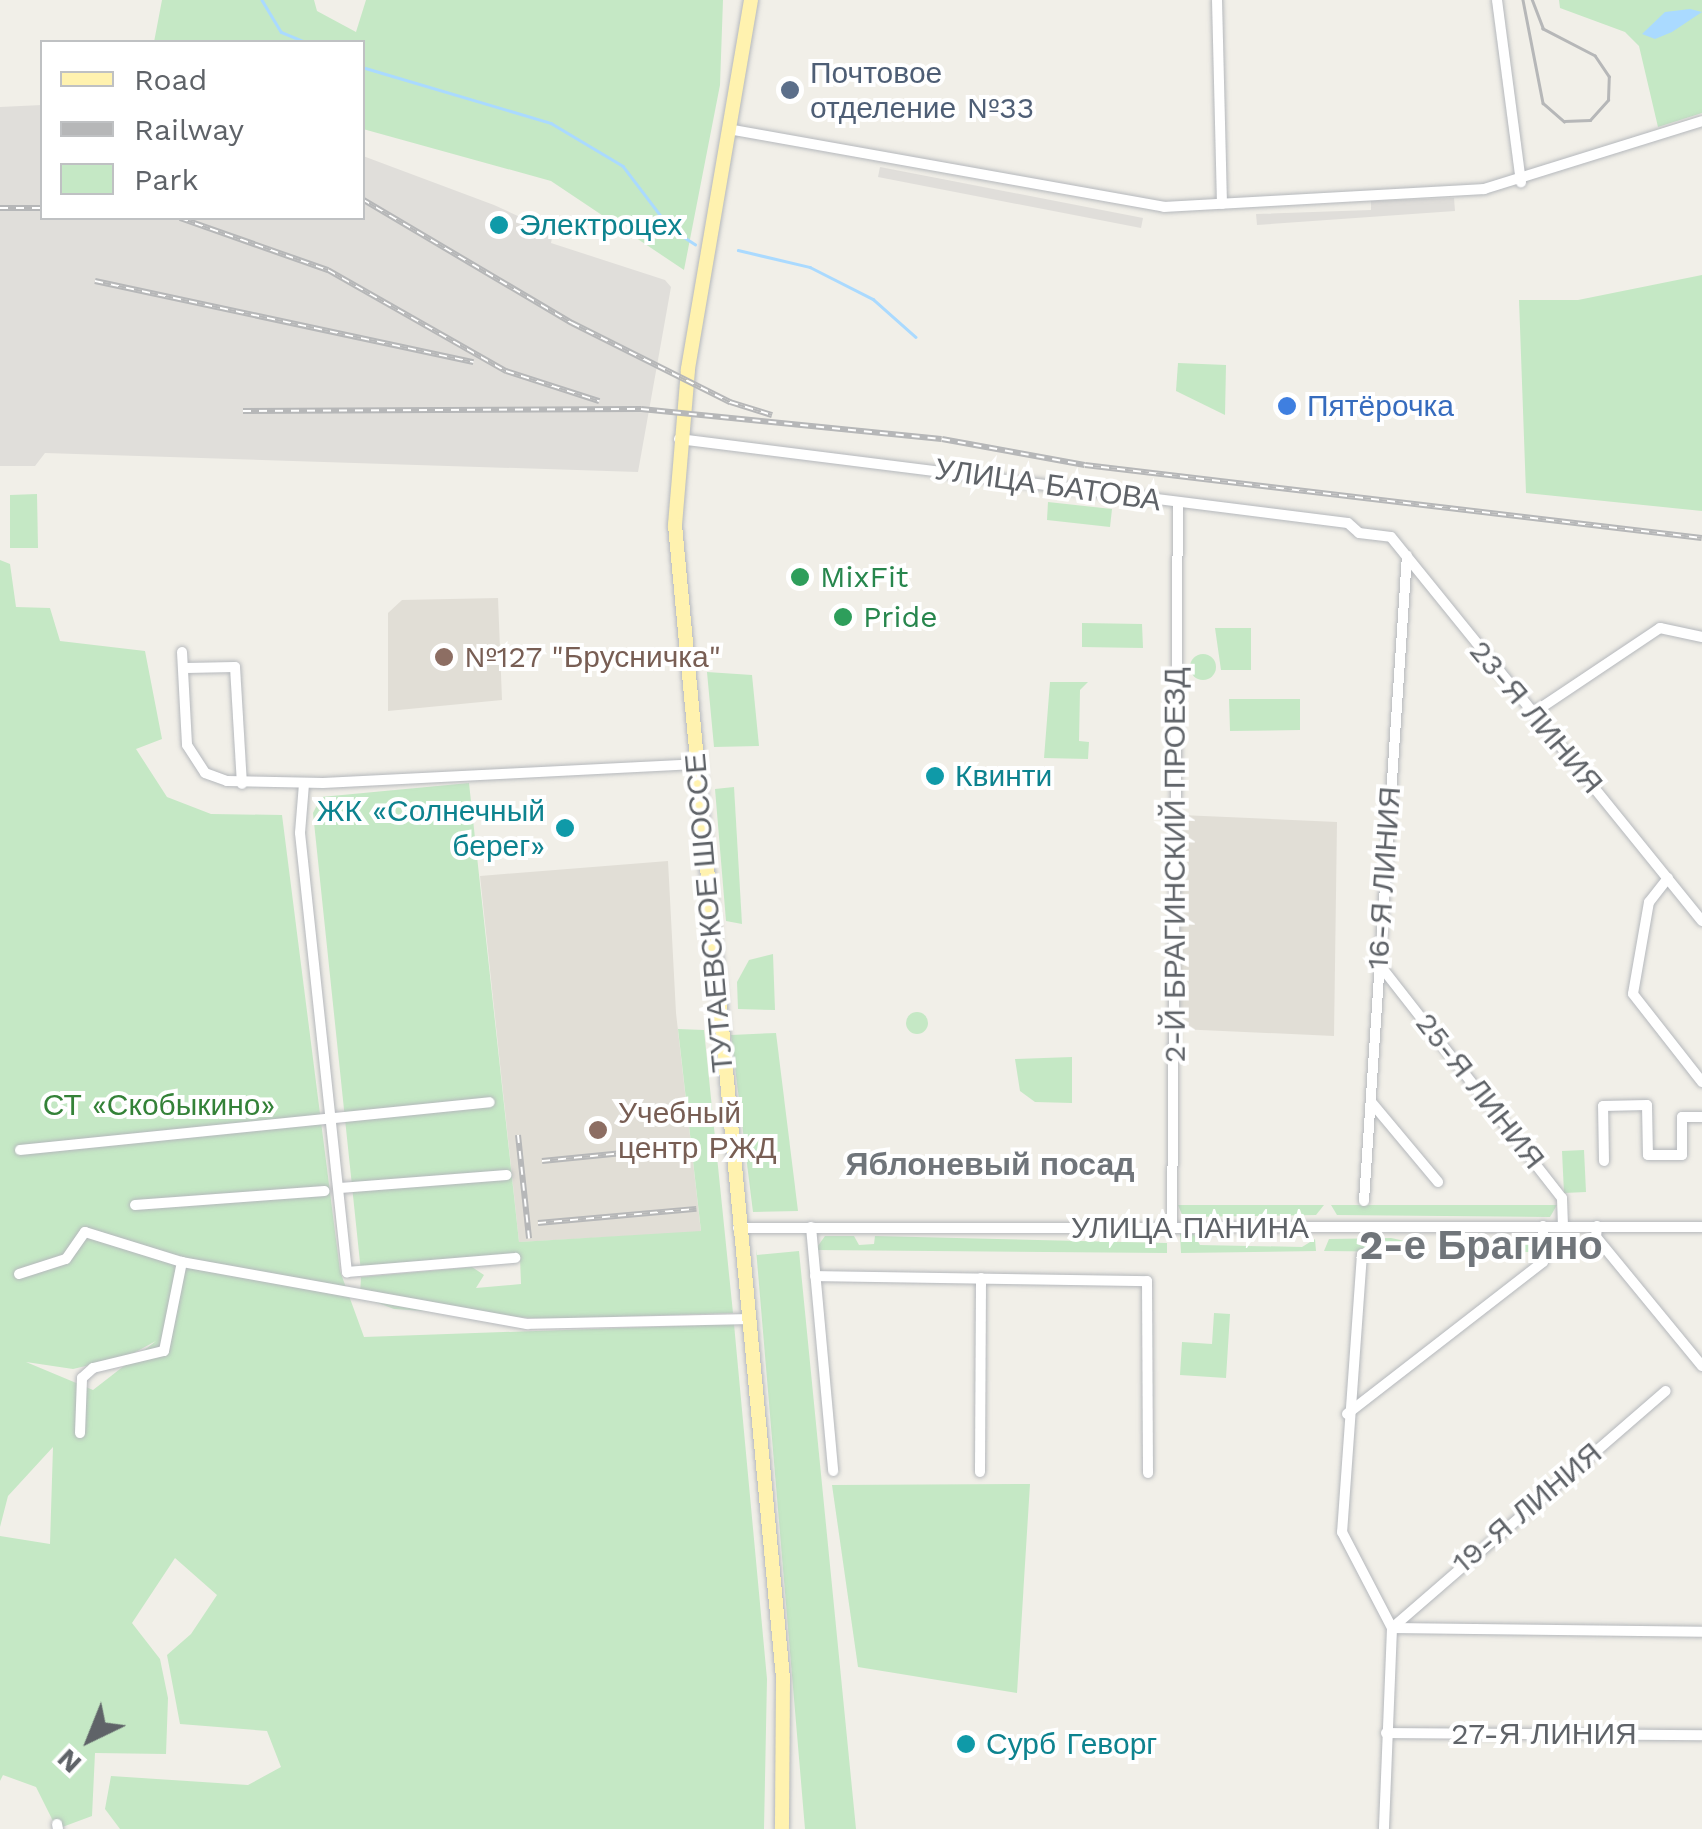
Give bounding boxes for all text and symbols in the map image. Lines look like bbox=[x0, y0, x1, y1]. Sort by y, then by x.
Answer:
legend bbox=[40, 40, 365, 220]
place label: Почтовое отделение №33 bbox=[810, 55, 1034, 126]
text: Road bbox=[134, 62, 207, 97]
marker: Почтовое отделение №33 bbox=[779, 79, 801, 101]
text: Railway bbox=[134, 112, 244, 147]
text: Park bbox=[134, 162, 199, 197]
place label: Электроцех bbox=[519, 207, 682, 243]
marker: Электроцех bbox=[488, 214, 510, 236]
place label: Пятёрочка bbox=[1307, 388, 1454, 424]
marker: Пятёрочка bbox=[1276, 395, 1298, 417]
street label: УЛИЦА БАТОВА bbox=[933, 451, 1163, 519]
place label: MixFit bbox=[820, 559, 908, 595]
marker: MixFit bbox=[789, 566, 811, 588]
place label: Pride bbox=[863, 599, 938, 635]
marker: Pride bbox=[832, 606, 854, 628]
street label: 23-Я ЛИНИЯ bbox=[1462, 633, 1610, 801]
place label: №127 "Брусничка" bbox=[464, 639, 722, 675]
marker: №127 "Брусничка" bbox=[433, 646, 455, 668]
street label: 2-Й БРАГИНСКИЙ ПРОЕЗД bbox=[1157, 667, 1193, 1063]
street label: ТУТАЕВСКОЕ ШОССЕ bbox=[677, 752, 741, 1074]
place label: Квинти bbox=[955, 758, 1052, 794]
marker: Квинти bbox=[924, 765, 946, 787]
street label: 16-Я ЛИНИЯ bbox=[1360, 785, 1408, 971]
place label: ЖК «Солнечный берег» bbox=[317, 793, 545, 864]
marker: ЖК «Солнечный берег» bbox=[554, 817, 576, 839]
street label: 25-Я ЛИНИЯ bbox=[1408, 1006, 1552, 1176]
park label: СТ «Скобыкино» bbox=[43, 1087, 275, 1123]
place label: Учебный центр РЖД bbox=[618, 1095, 776, 1166]
marker: Учебный центр РЖД bbox=[587, 1119, 609, 1141]
district label: Яблоневый посад bbox=[845, 1145, 1135, 1183]
street label: УЛИЦА ПАНИНА bbox=[1071, 1210, 1309, 1246]
district label: 2-е Брагино bbox=[1359, 1222, 1603, 1270]
street label: 19-Я ЛИНИЯ bbox=[1445, 1435, 1609, 1581]
north arrow bbox=[40, 1689, 140, 1789]
street label: 27-Я ЛИНИЯ bbox=[1451, 1716, 1637, 1752]
place label: Сурб Геворг bbox=[986, 1726, 1157, 1762]
marker: Сурб Геворг bbox=[955, 1733, 977, 1755]
text: N bbox=[50, 1742, 88, 1780]

